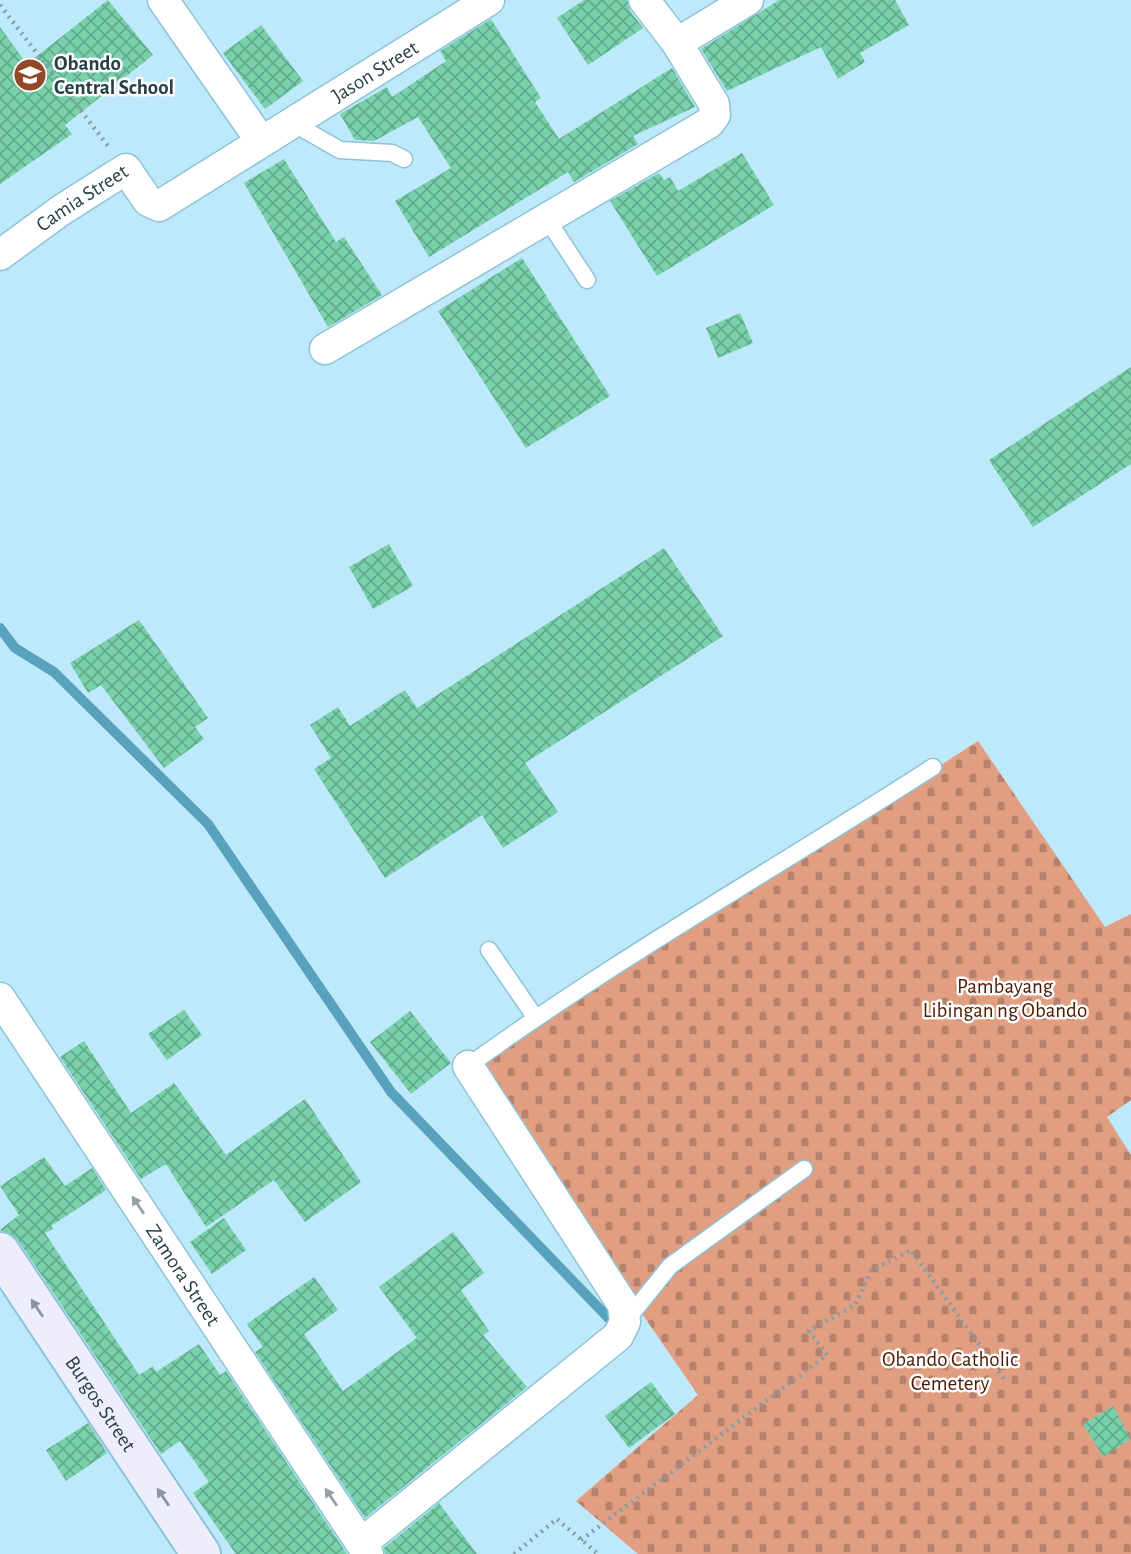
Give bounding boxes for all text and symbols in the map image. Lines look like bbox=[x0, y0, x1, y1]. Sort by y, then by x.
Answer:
street label: Jason Street bbox=[328, 37, 422, 106]
place label: Obando Central School bbox=[54, 53, 174, 98]
school or university icon: Obando Central School bbox=[11, 56, 49, 94]
street label: Camia Street bbox=[32, 160, 132, 236]
park label: Pambayang Libingan ng Obando bbox=[923, 976, 1087, 1021]
one-way arrow bbox=[131, 1195, 144, 1215]
street label: Zamora Street bbox=[142, 1221, 224, 1330]
one-way arrow bbox=[30, 1299, 44, 1317]
park label: Obando Catholic Cemetery bbox=[882, 1349, 1018, 1394]
street label: Burgos Street bbox=[61, 1352, 140, 1456]
one-way arrow bbox=[156, 1488, 170, 1506]
one-way arrow bbox=[324, 1488, 338, 1506]

